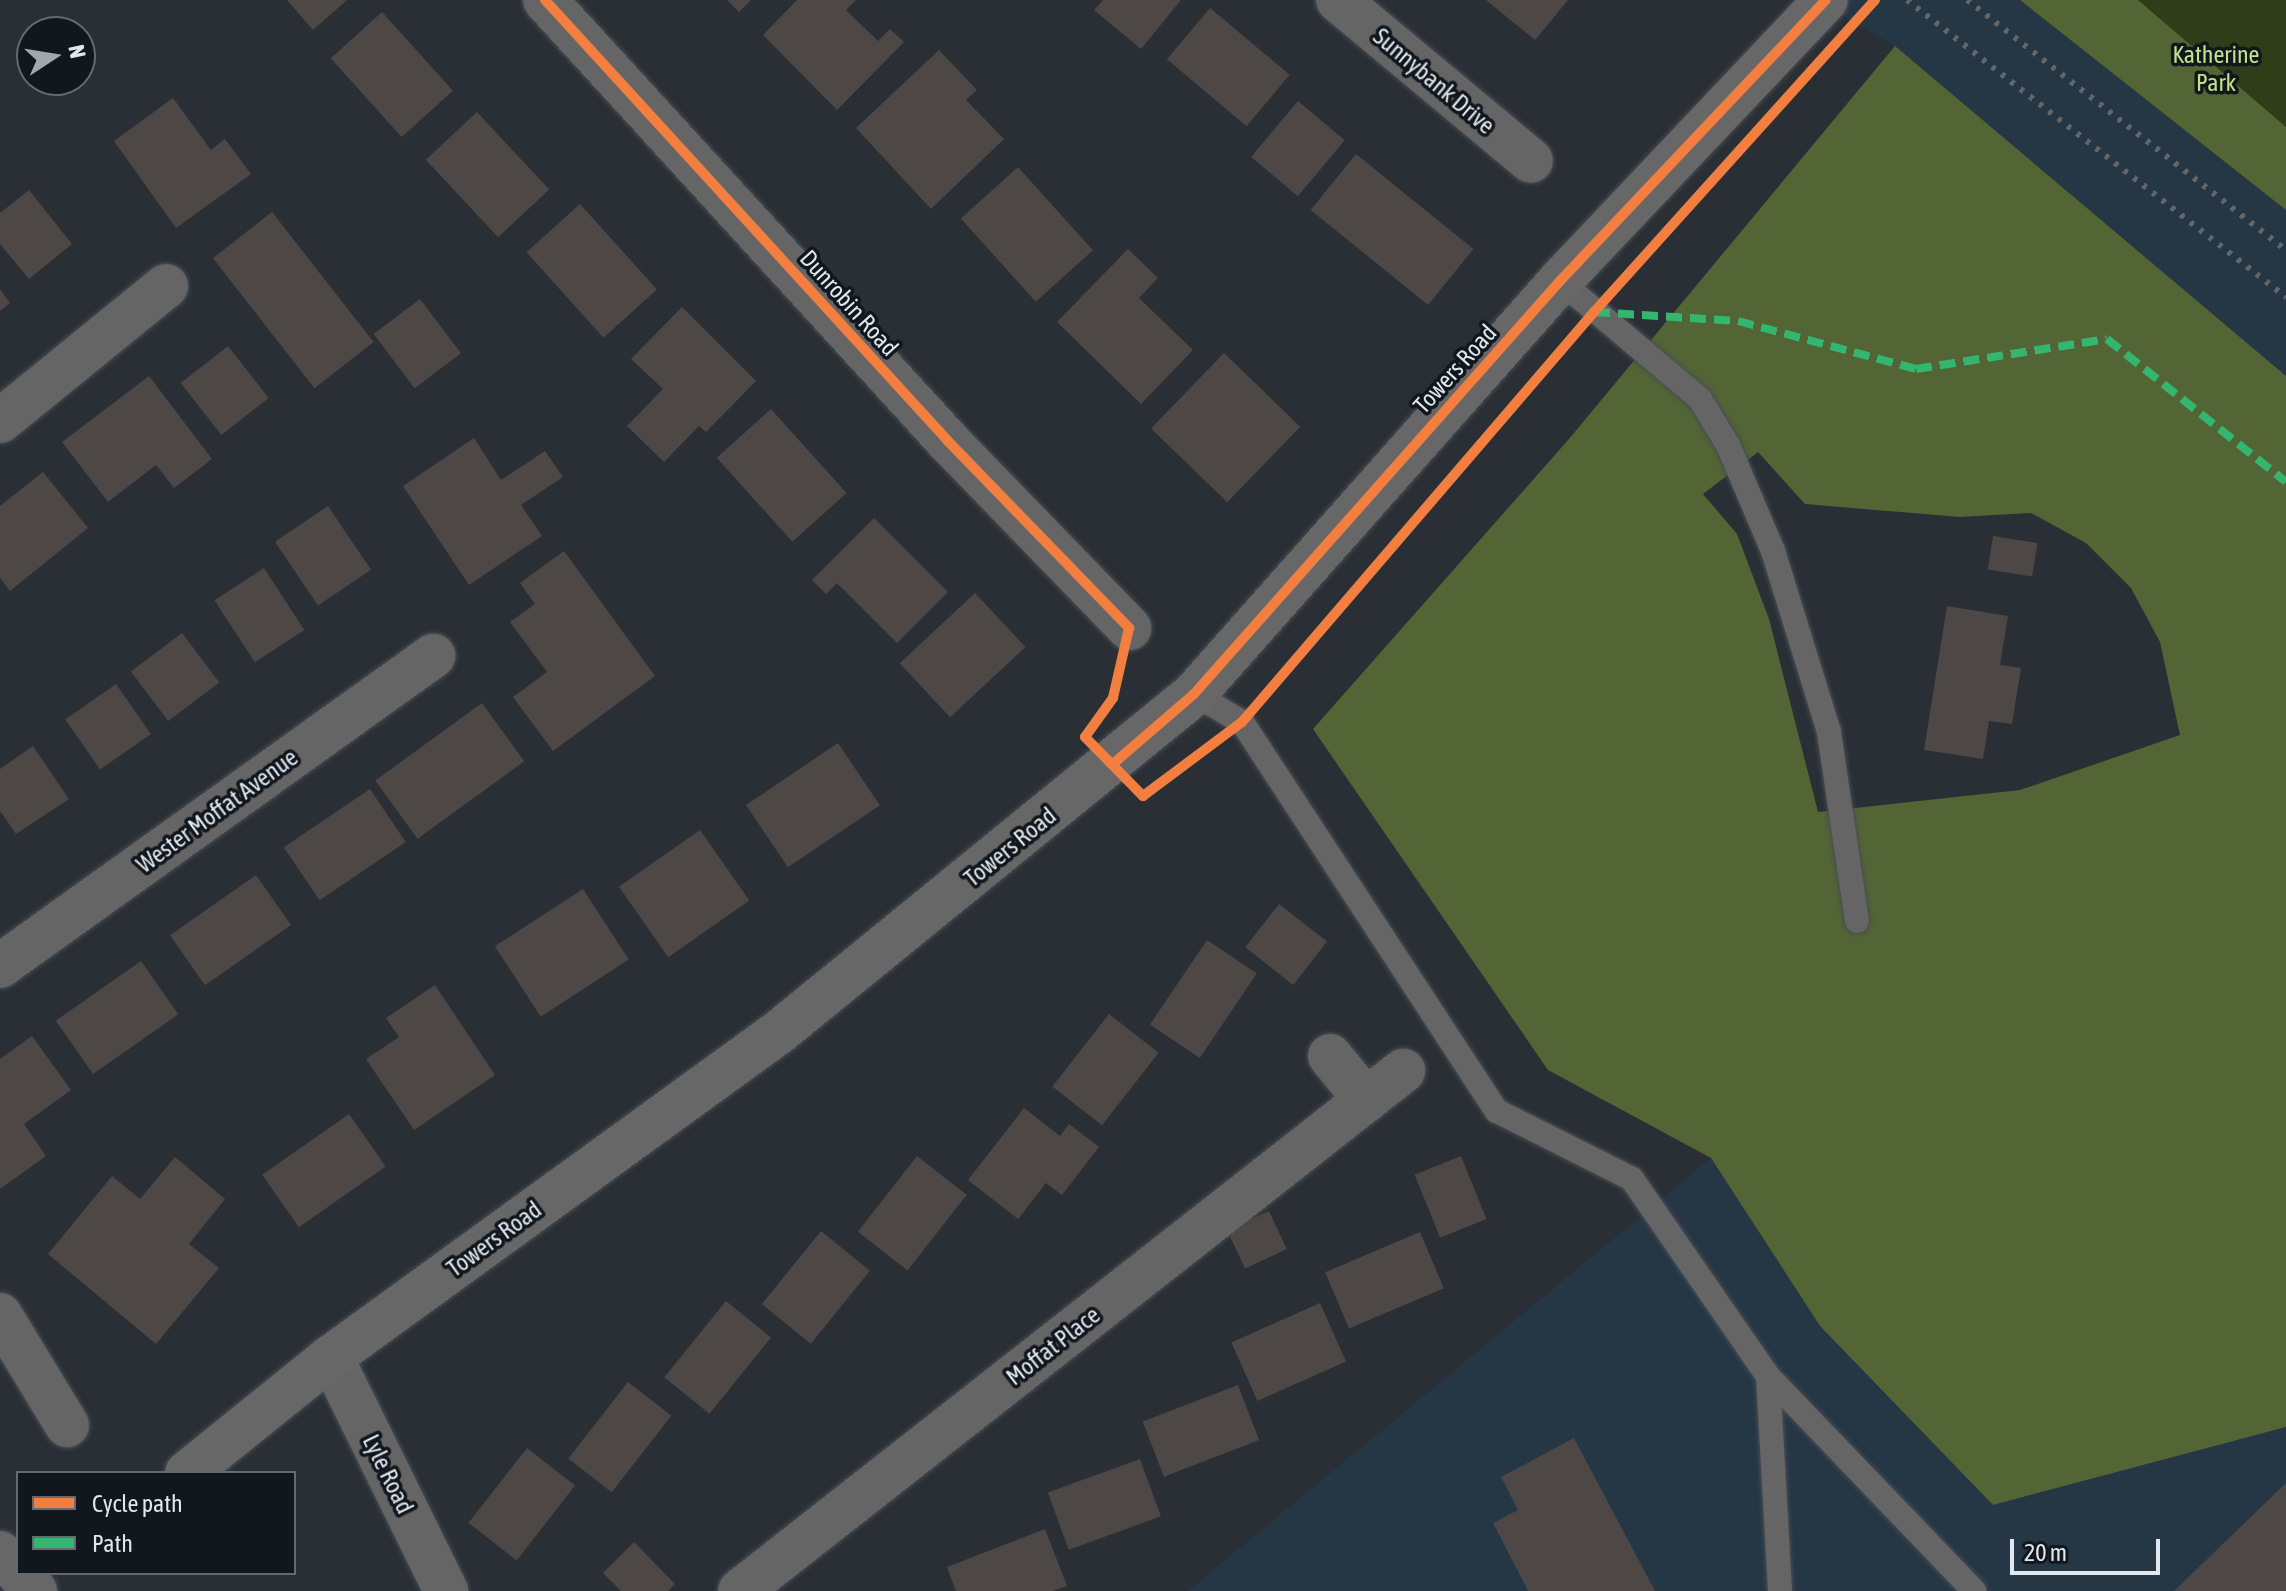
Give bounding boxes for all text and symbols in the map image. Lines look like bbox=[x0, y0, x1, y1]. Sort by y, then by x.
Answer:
north arrow bbox=[16, 16, 96, 96]
street label: Sunnybank Drive bbox=[1368, 22, 1500, 140]
park label: Katherine Park bbox=[2172, 41, 2260, 97]
text: N bbox=[63, 42, 92, 60]
street label: Dunrobin Road bbox=[794, 244, 904, 362]
street label: Towers Road bbox=[1408, 319, 1502, 419]
street label: Wester Moffat Avenue bbox=[131, 743, 303, 879]
street label: Towers Road bbox=[958, 801, 1062, 893]
street label: Towers Road bbox=[441, 1195, 547, 1283]
street label: Moffat Place bbox=[1000, 1301, 1106, 1391]
street label: Lyle Road bbox=[357, 1430, 419, 1518]
legend bbox=[16, 1471, 296, 1575]
text: Cycle path bbox=[92, 1490, 183, 1517]
scale bar bbox=[2014, 1523, 2164, 1573]
text: Path bbox=[92, 1530, 133, 1557]
text: 20 m bbox=[2024, 1539, 2067, 1566]

